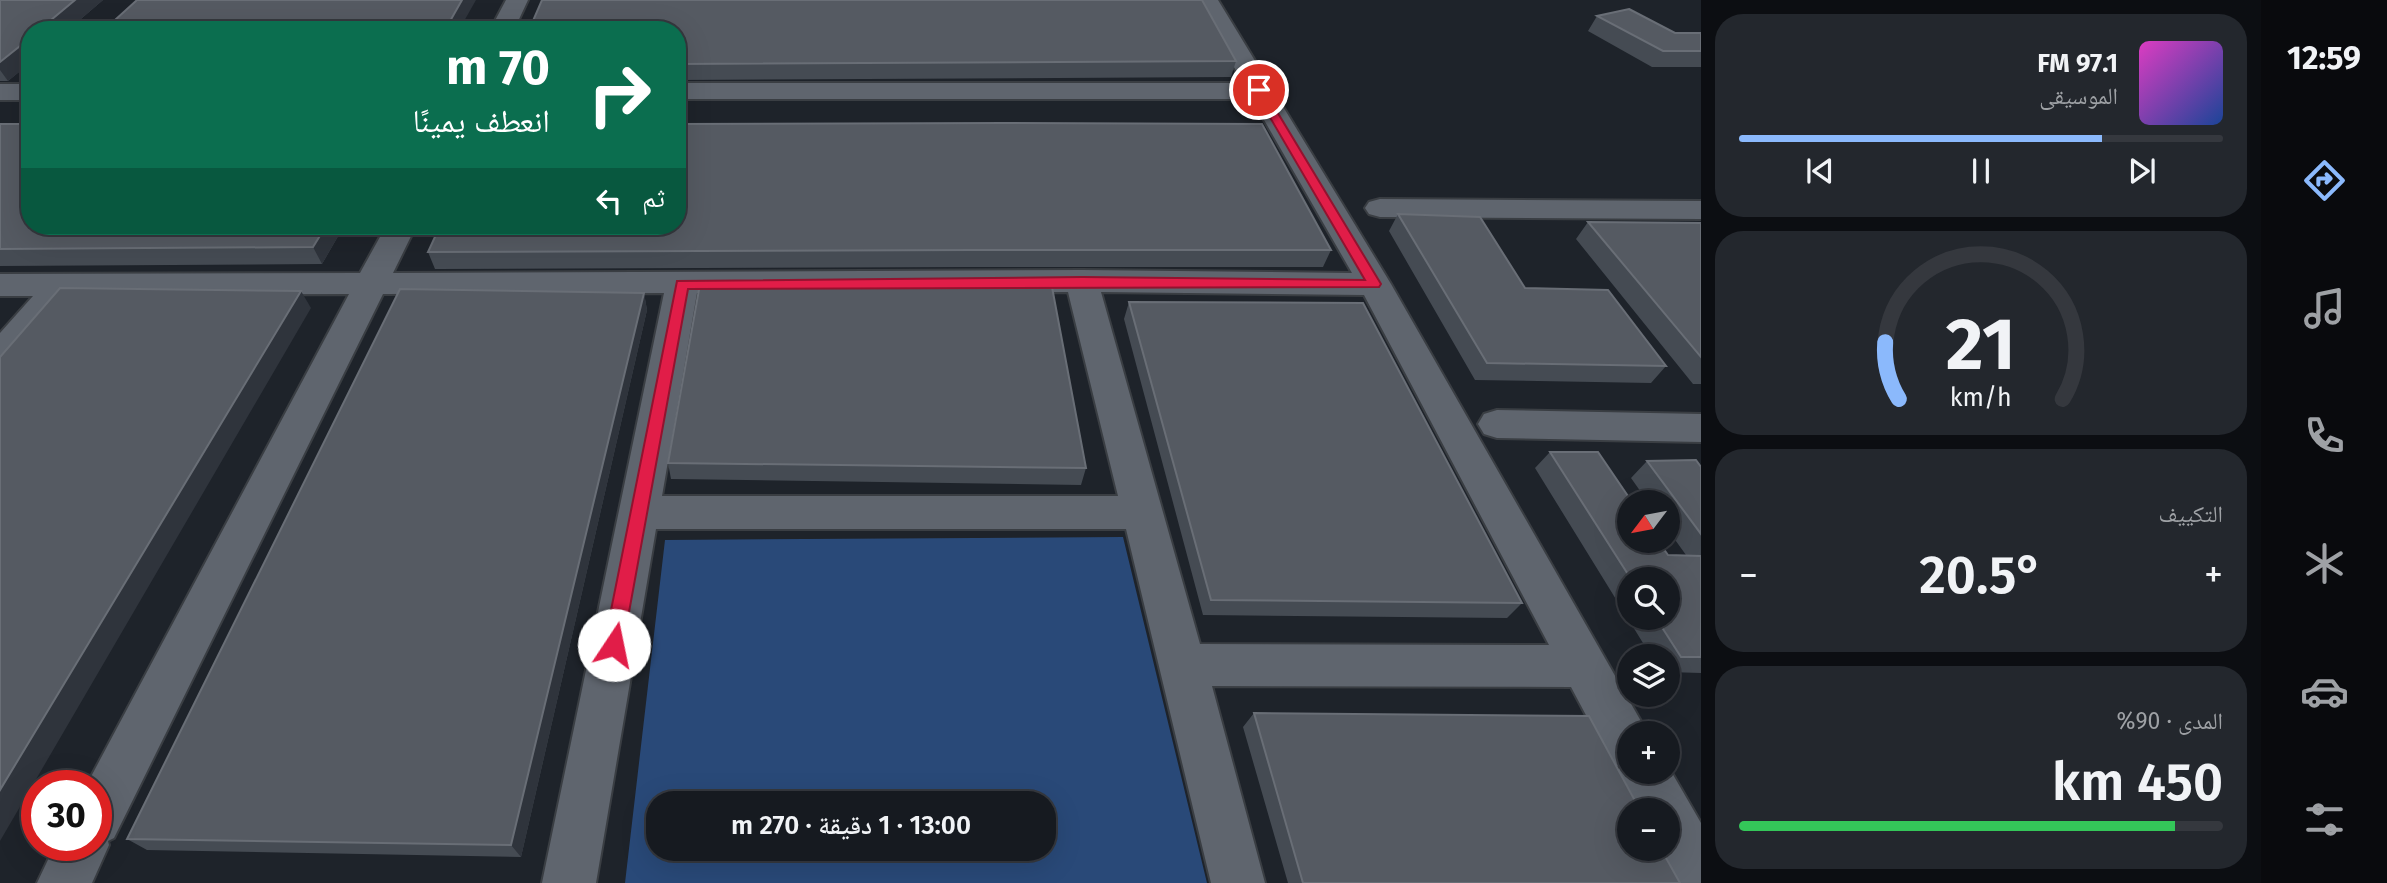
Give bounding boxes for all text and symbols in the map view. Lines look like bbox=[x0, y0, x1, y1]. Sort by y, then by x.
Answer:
text: 70 m bbox=[446, 38, 550, 97]
text: 12:59 bbox=[2287, 39, 2361, 77]
text: 97.1 FM bbox=[2037, 48, 2118, 79]
icon: right bbox=[574, 49, 665, 140]
pin bbox=[1229, 60, 1289, 120]
icon: arrive bbox=[1240, 71, 1278, 109]
text: الموسيقى bbox=[2039, 82, 2118, 110]
text: انعطف يمينًا bbox=[412, 102, 550, 140]
icon: previous bbox=[1801, 152, 1839, 190]
icon: pause bbox=[1962, 152, 2000, 190]
icon: next bbox=[2123, 152, 2161, 190]
icon: directions bbox=[2300, 156, 2349, 205]
icon: left bbox=[590, 182, 628, 220]
text: ثم bbox=[642, 183, 665, 214]
icon: music bbox=[2300, 284, 2349, 333]
text: 21 bbox=[1946, 301, 2016, 388]
text: km/h bbox=[1950, 383, 2012, 413]
icon: phone bbox=[2300, 411, 2349, 460]
north arrow bbox=[1617, 490, 1680, 553]
map controls bbox=[1617, 490, 1680, 861]
text: التكييف bbox=[2158, 500, 2223, 528]
icon: climate bbox=[2300, 539, 2349, 588]
text: 20.5° bbox=[1919, 544, 2043, 607]
text: − bbox=[1739, 552, 1758, 598]
text: + bbox=[2204, 552, 2223, 598]
button: search bbox=[1617, 567, 1680, 630]
position arrow bbox=[577, 608, 651, 682]
button: layers bbox=[1617, 644, 1680, 707]
icon: car bbox=[2300, 667, 2349, 716]
text: المدى · 90% bbox=[2116, 707, 2223, 735]
button: + bbox=[1617, 721, 1680, 784]
text: 450 km bbox=[2052, 751, 2223, 814]
speed limit sign: 30 bbox=[21, 770, 112, 861]
icon: filters bbox=[2300, 795, 2349, 844]
button: − bbox=[1617, 798, 1680, 861]
text: 13:00 · 1 دقيقة · 270 m bbox=[731, 810, 971, 841]

